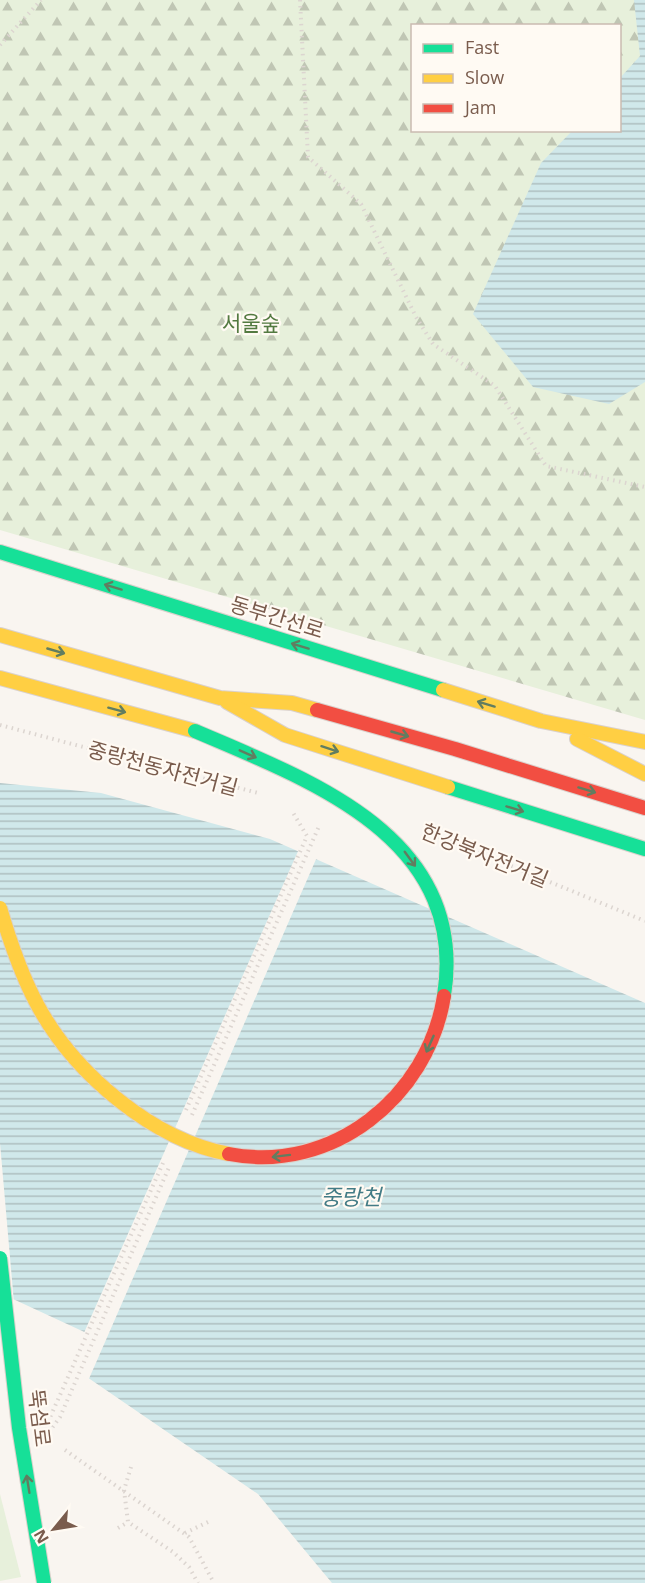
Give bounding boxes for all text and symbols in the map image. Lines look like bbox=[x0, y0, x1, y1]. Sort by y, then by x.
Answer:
legend bbox=[411, 24, 621, 132]
text: Fast bbox=[465, 35, 499, 59]
text: Slow bbox=[465, 65, 504, 89]
text: Jam bbox=[463, 95, 497, 119]
park label: 서울숲 bbox=[222, 309, 280, 337]
one-way arrow bbox=[104, 581, 123, 592]
street label: 동부간선로 bbox=[227, 589, 327, 645]
one-way arrow bbox=[291, 640, 310, 651]
one-way arrow bbox=[46, 646, 65, 657]
one-way arrow bbox=[477, 698, 496, 709]
one-way arrow bbox=[107, 705, 126, 716]
one-way arrow bbox=[390, 728, 409, 740]
street label: 중랑천동자전거길 bbox=[85, 734, 241, 802]
one-way arrow bbox=[320, 745, 339, 756]
one-way arrow bbox=[239, 749, 257, 761]
one-way arrow bbox=[577, 785, 596, 796]
one-way arrow bbox=[505, 804, 524, 815]
street label: 한강북자전거길 bbox=[417, 817, 553, 893]
one-way arrow bbox=[404, 851, 416, 867]
one-way arrow bbox=[424, 1034, 435, 1053]
one-way arrow bbox=[272, 1150, 291, 1161]
water label: 중랑천 bbox=[321, 1181, 384, 1211]
street label: 뚝섬로 bbox=[23, 1388, 57, 1448]
one-way arrow bbox=[22, 1474, 33, 1494]
north arrow bbox=[24, 1499, 84, 1559]
text: N bbox=[28, 1525, 54, 1548]

